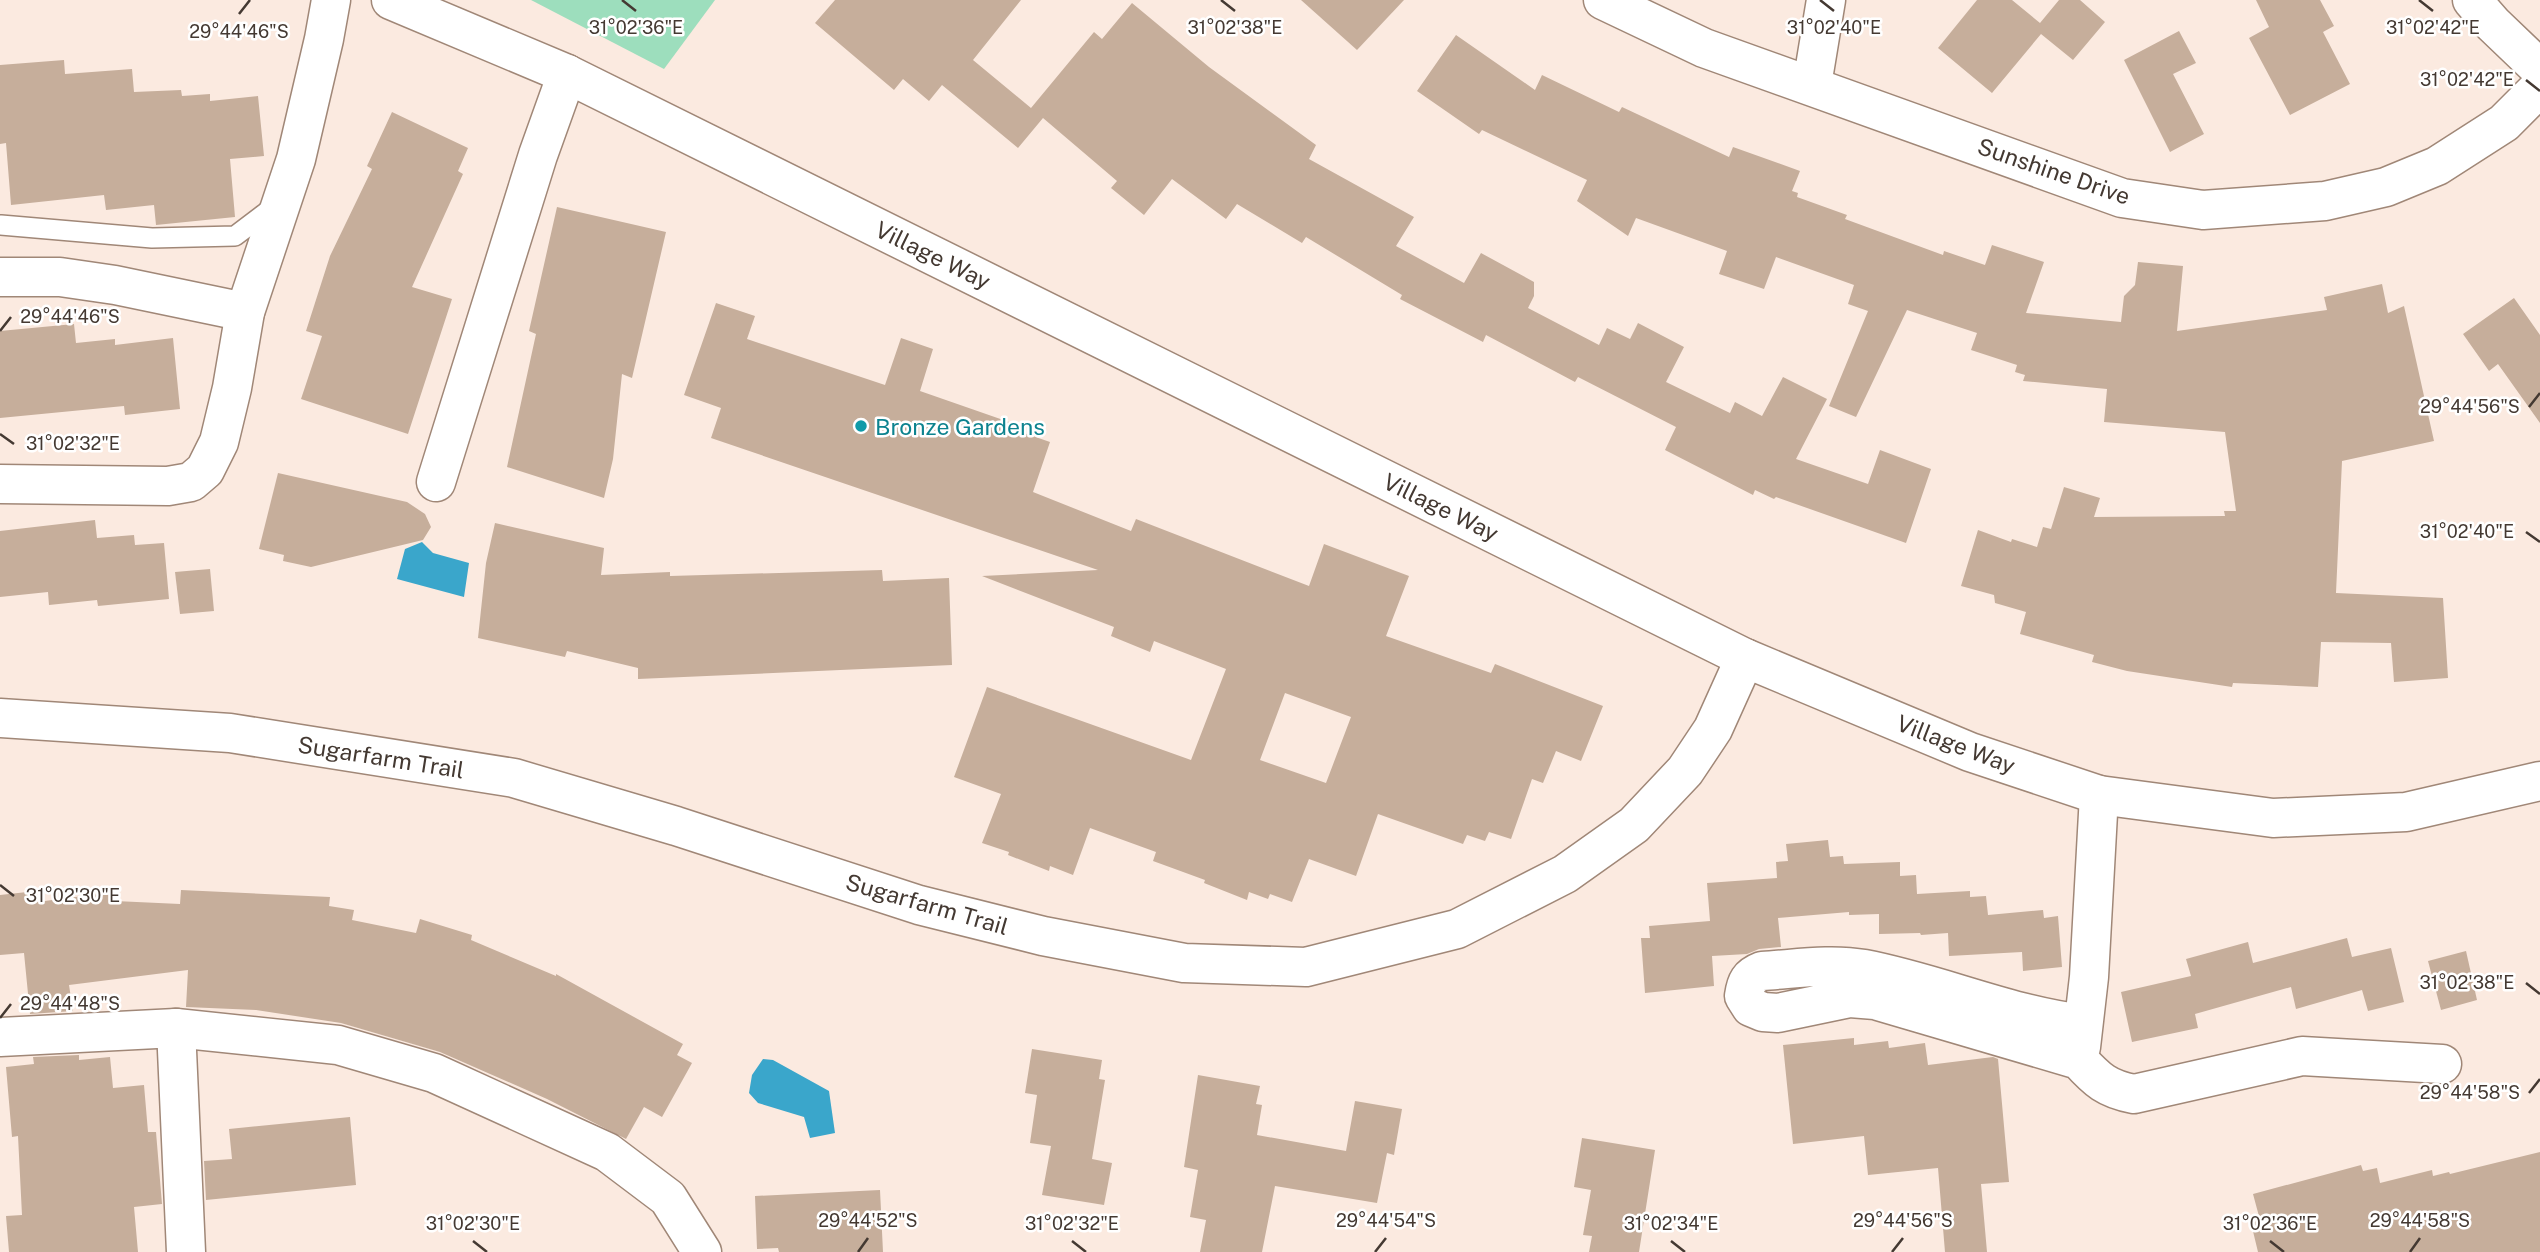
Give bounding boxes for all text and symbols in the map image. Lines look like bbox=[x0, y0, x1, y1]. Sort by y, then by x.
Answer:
text: 31°02'36"E bbox=[589, 17, 683, 38]
text: 31°02'38"E bbox=[1188, 17, 1282, 38]
text: 31°02'40"E bbox=[1787, 17, 1881, 38]
text: 31°02'42"E bbox=[2386, 17, 2480, 38]
text: 29°44'46"S bbox=[189, 21, 289, 42]
text: 31°02'42"E bbox=[2420, 69, 2514, 90]
street label: Sunshine Drive bbox=[1974, 132, 2134, 210]
street label: Village Way bbox=[871, 215, 995, 295]
text: 29°44'46"S bbox=[20, 306, 120, 327]
text: 29°44'56"S bbox=[2420, 396, 2520, 417]
place label: Bronze Gardens bbox=[875, 413, 1045, 440]
marker: Bronze Gardens bbox=[853, 418, 869, 434]
text: 31°02'32"E bbox=[26, 433, 120, 454]
street label: Village Way bbox=[1379, 467, 1503, 547]
text: 31°02'40"E bbox=[2420, 521, 2514, 542]
street label: Village Way bbox=[1893, 709, 2019, 779]
street label: Sugarfarm Trail bbox=[296, 731, 466, 783]
street label: Sugarfarm Trail bbox=[843, 868, 1011, 940]
text: 31°02'30"E bbox=[26, 885, 120, 906]
text: 31°02'38"E bbox=[2420, 972, 2514, 993]
text: 29°44'48"S bbox=[20, 993, 120, 1014]
text: 29°44'58"S bbox=[2420, 1082, 2520, 1103]
text: 29°44'52"S bbox=[818, 1210, 918, 1231]
text: 29°44'54"S bbox=[1336, 1210, 1436, 1231]
text: 29°44'56"S bbox=[1853, 1210, 1953, 1231]
text: 29°44'58"S bbox=[2370, 1210, 2470, 1231]
text: 31°02'30"E bbox=[426, 1213, 520, 1234]
text: 31°02'32"E bbox=[1025, 1213, 1119, 1234]
text: 31°02'34"E bbox=[1624, 1213, 1718, 1234]
text: 31°02'36"E bbox=[2223, 1213, 2317, 1234]

